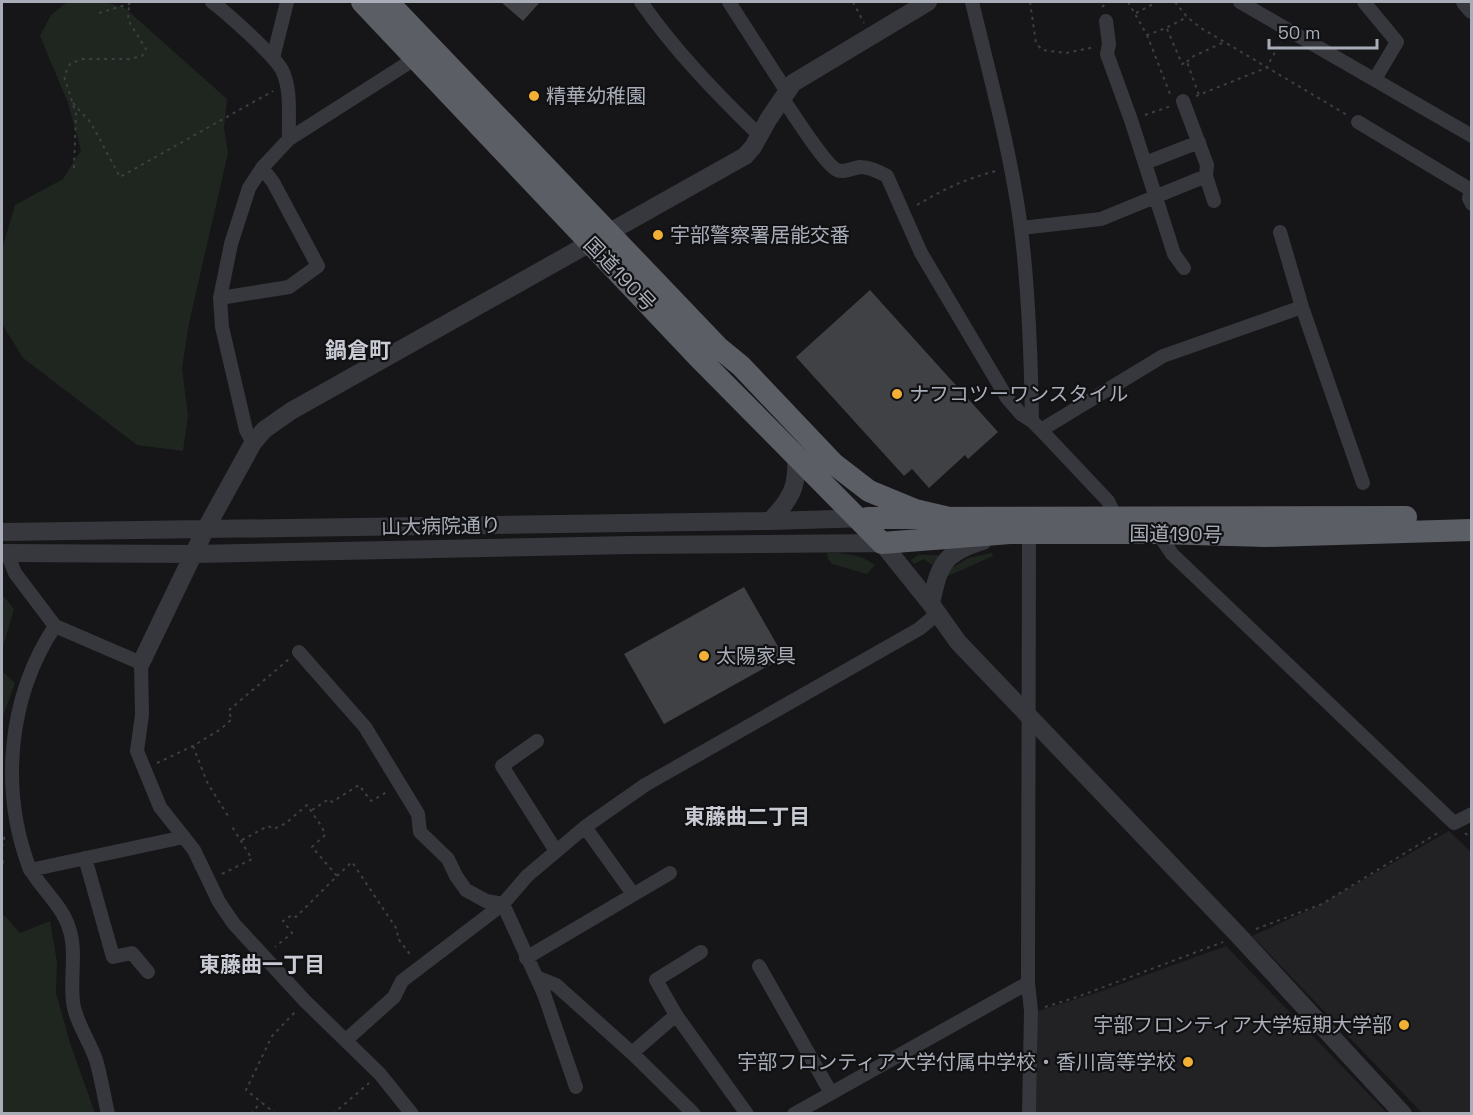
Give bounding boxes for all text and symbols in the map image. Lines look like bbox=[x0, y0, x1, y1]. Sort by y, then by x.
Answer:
scale bar bbox=[1269, 12, 1377, 50]
text: 50 m bbox=[1278, 21, 1320, 44]
place label: 精華幼稚園 bbox=[546, 83, 646, 109]
marker: 精華幼稚園 bbox=[527, 89, 541, 103]
place label: 宇部警察署居能交番 bbox=[670, 222, 850, 248]
marker: 宇部警察署居能交番 bbox=[651, 228, 665, 242]
street label: 国道190号 bbox=[578, 231, 662, 317]
district label: 鍋倉町 bbox=[325, 336, 391, 364]
place label: ナフコツーワンスタイル bbox=[909, 381, 1129, 407]
marker: ナフコツーワンスタイル bbox=[890, 387, 904, 401]
street label: 山大病院通り bbox=[381, 512, 501, 540]
street label: 国道190号 bbox=[1129, 520, 1223, 548]
place label: 太陽家具 bbox=[716, 643, 796, 669]
marker: 太陽家具 bbox=[697, 649, 711, 663]
district label: 東藤曲二丁目 bbox=[684, 803, 810, 830]
district label: 東藤曲一丁目 bbox=[199, 951, 325, 978]
place label: 宇部フロンティア大学短期大学部 bbox=[1093, 1012, 1392, 1038]
marker: 宇部フロンティア大学短期大学部 bbox=[1397, 1018, 1411, 1032]
place label: 宇部フロンティア大学付属中学校・香川高等学校 bbox=[737, 1049, 1176, 1075]
marker: 宇部フロンティア大学付属中学校・香川高等学校 bbox=[1181, 1055, 1195, 1069]

